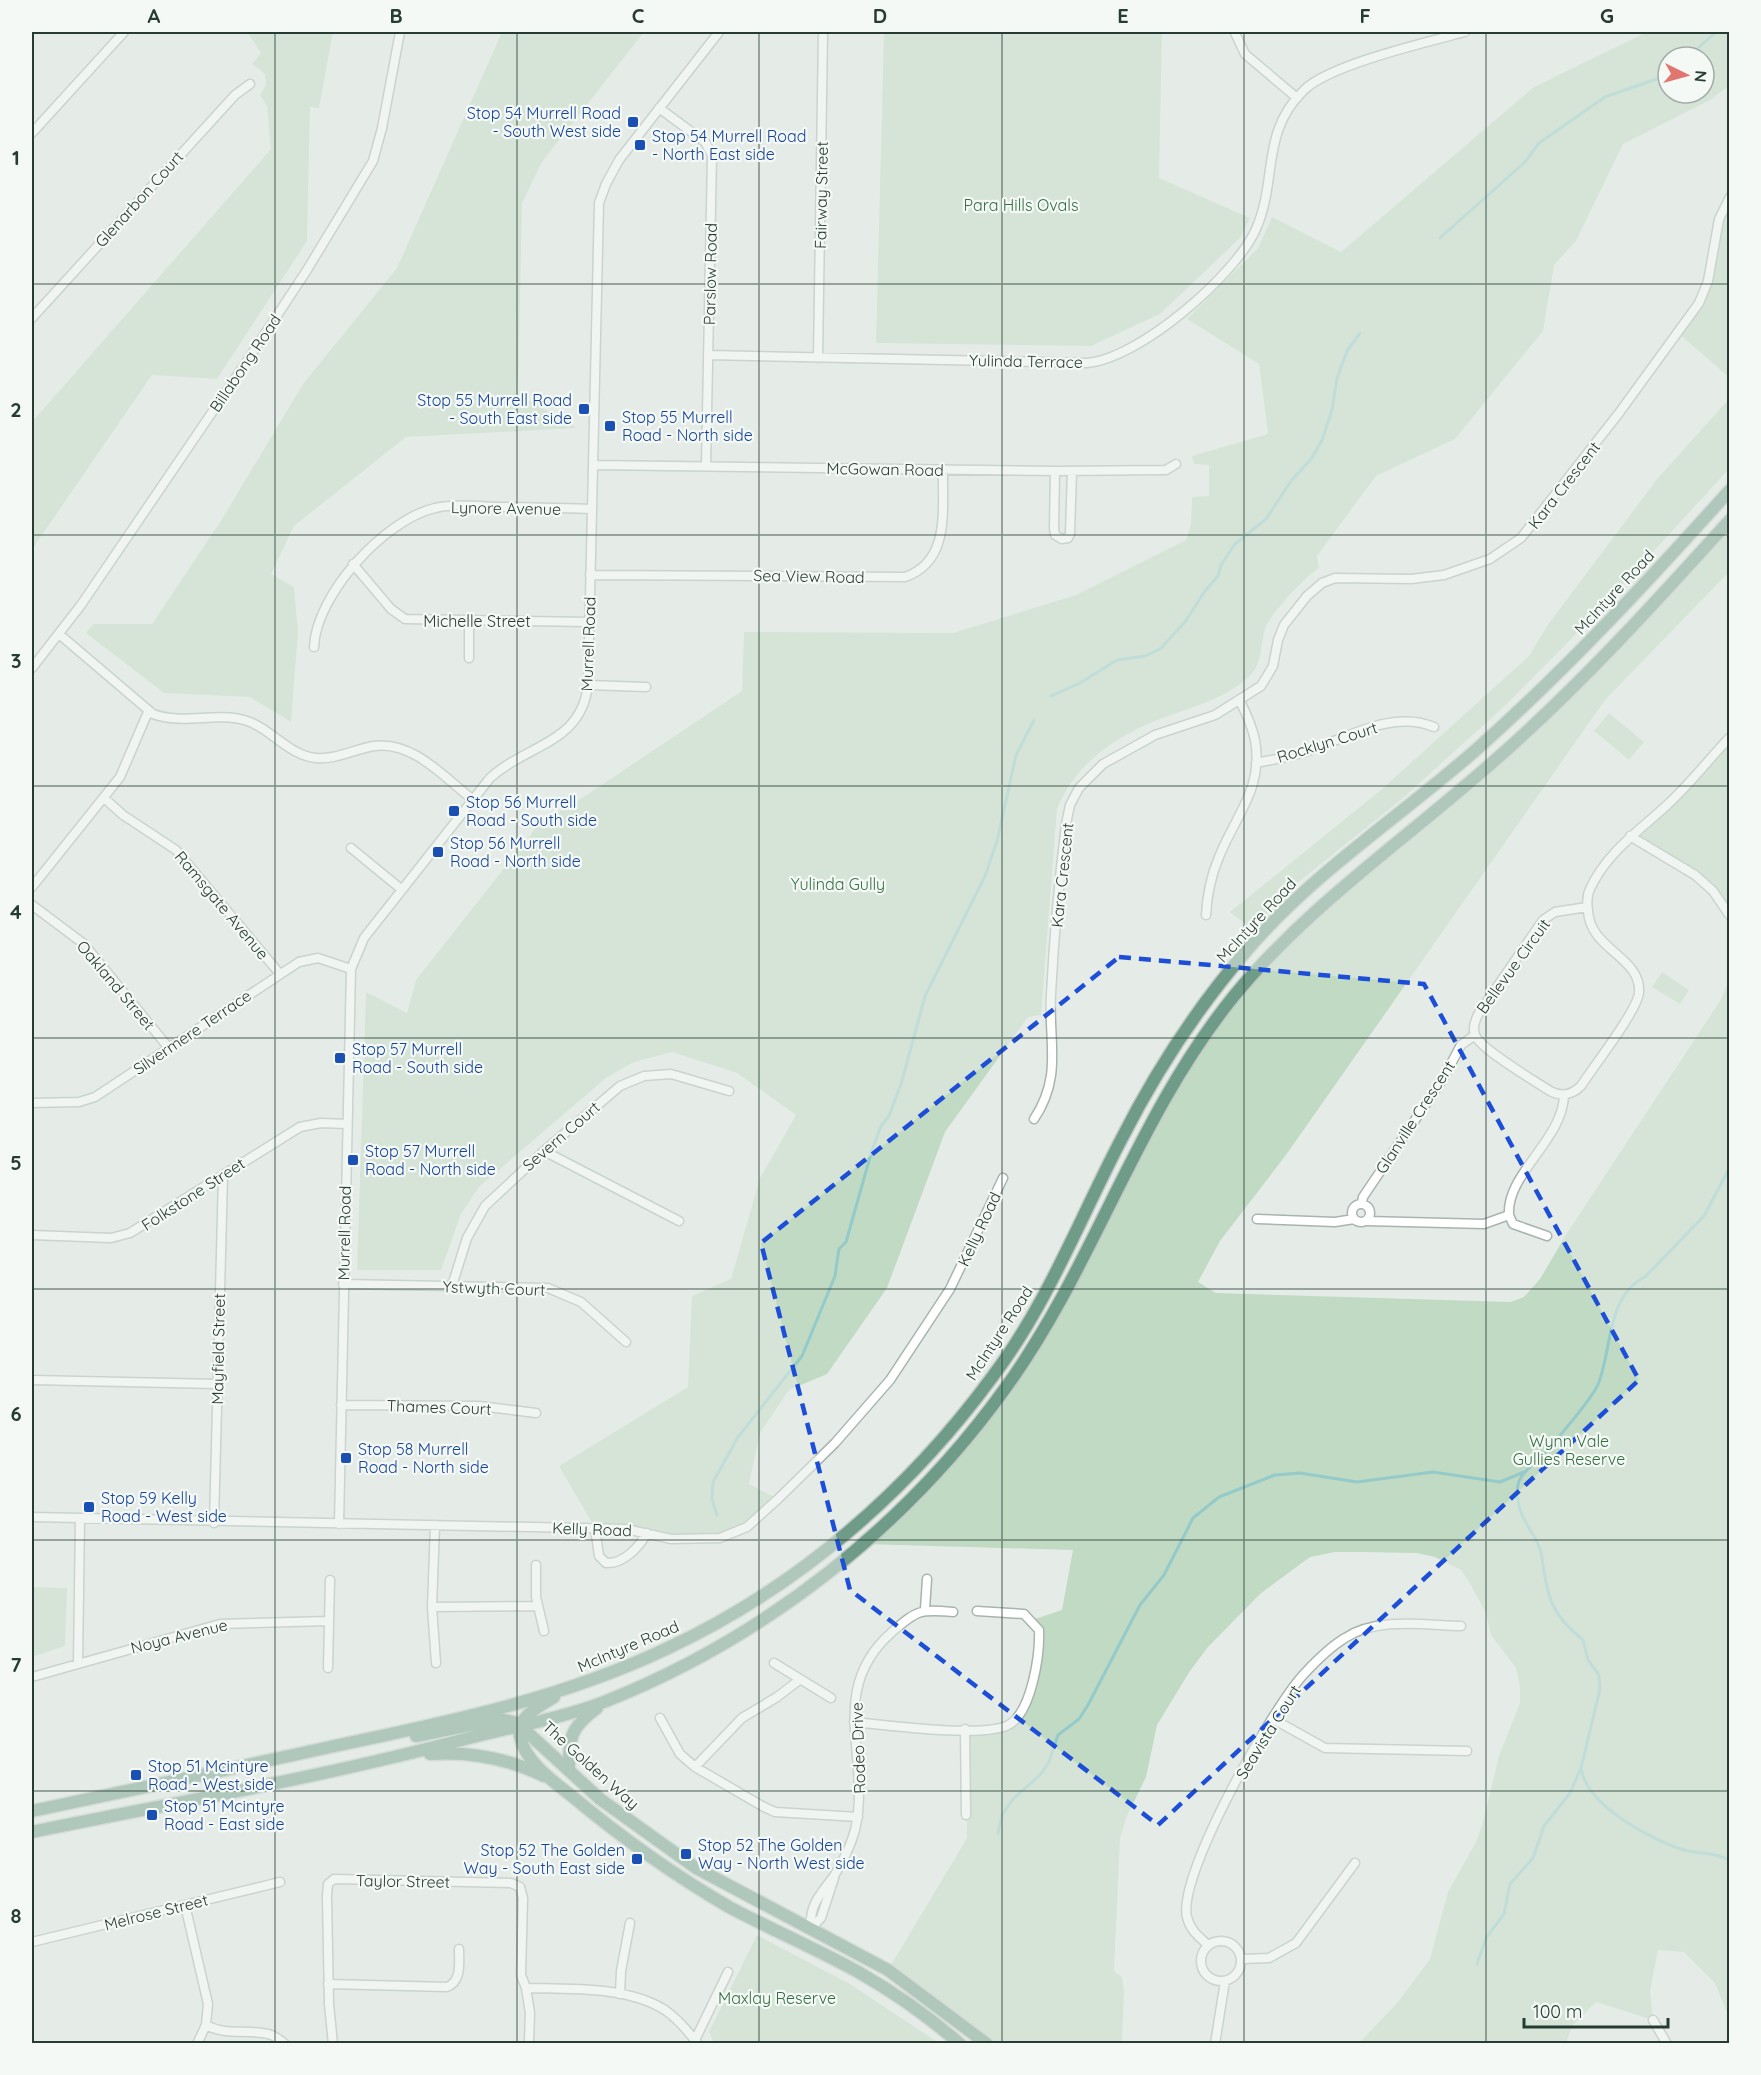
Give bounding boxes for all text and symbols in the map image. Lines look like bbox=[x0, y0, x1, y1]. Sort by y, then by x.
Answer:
text: A bbox=[148, 3, 161, 28]
text: B bbox=[389, 3, 403, 28]
text: C bbox=[632, 3, 645, 28]
text: D bbox=[873, 3, 887, 28]
text: E bbox=[1117, 3, 1129, 28]
text: F bbox=[1359, 3, 1371, 28]
text: G bbox=[1600, 3, 1614, 28]
north arrow bbox=[1656, 45, 1716, 105]
text: N bbox=[1690, 70, 1711, 83]
place label: Stop 54 Murrell Road - South West side bbox=[467, 103, 621, 141]
marker: Stop 54 Murrell Road - South West side bbox=[626, 115, 640, 129]
place label: Stop 54 Murrell Road - North East side bbox=[652, 126, 806, 164]
marker: Stop 54 Murrell Road - North East side bbox=[633, 138, 647, 152]
street label: Fairway Street bbox=[810, 141, 832, 249]
text: 1 bbox=[12, 145, 20, 170]
street label: Glenarbon Court bbox=[91, 147, 187, 251]
park label: Para Hills Ovals bbox=[964, 195, 1078, 215]
street label: Parslow Road bbox=[699, 223, 721, 325]
street label: Billabong Road bbox=[205, 310, 285, 416]
street label: Yulinda Terrace bbox=[969, 350, 1083, 372]
place label: Stop 55 Murrell Road - South East side bbox=[417, 390, 572, 428]
text: 2 bbox=[10, 397, 22, 422]
marker: Stop 55 Murrell Road - South East side bbox=[577, 402, 591, 416]
place label: Stop 55 Murrell Road - North side bbox=[622, 407, 753, 445]
marker: Stop 55 Murrell Road - North side bbox=[603, 419, 617, 433]
street label: Kara Crescent bbox=[1524, 437, 1604, 533]
street label: McGowan Road bbox=[826, 458, 944, 480]
street label: Lynore Avenue bbox=[451, 497, 561, 519]
street label: McIntyre Road bbox=[1570, 546, 1658, 638]
street label: Sea View Road bbox=[753, 565, 865, 587]
street label: Murrell Road bbox=[576, 596, 600, 692]
street label: Michelle Street bbox=[423, 611, 531, 631]
text: 3 bbox=[11, 648, 21, 673]
street label: Rocklyn Court bbox=[1274, 717, 1380, 767]
place label: Stop 56 Murrell Road - South side bbox=[466, 792, 597, 830]
marker: Stop 56 Murrell Road - South side bbox=[447, 804, 461, 818]
street label: Kara Crescent bbox=[1047, 822, 1077, 928]
place label: Stop 56 Murrell Road - North side bbox=[450, 833, 581, 871]
marker: Stop 56 Murrell Road - North side bbox=[431, 845, 445, 859]
street label: Ramsgate Avenue bbox=[171, 847, 273, 963]
park label: Yulinda Gully bbox=[791, 874, 885, 894]
street label: McIntyre Road bbox=[1212, 874, 1300, 966]
text: 4 bbox=[10, 899, 22, 924]
street label: Bellevue Circuit bbox=[1472, 915, 1554, 1017]
street label: Oakland Street bbox=[73, 936, 159, 1034]
street label: Silvermere Terrace bbox=[129, 985, 255, 1079]
place label: Stop 57 Murrell Road - South side bbox=[352, 1039, 483, 1077]
marker: Stop 57 Murrell Road - South side bbox=[333, 1051, 347, 1065]
street label: Glanville Crescent bbox=[1371, 1057, 1459, 1177]
street label: Severn Court bbox=[518, 1097, 604, 1175]
place label: Stop 57 Murrell Road - North side bbox=[365, 1141, 496, 1179]
text: 5 bbox=[10, 1150, 22, 1175]
street label: Folkstone Street bbox=[137, 1153, 249, 1235]
marker: Stop 57 Murrell Road - North side bbox=[346, 1153, 360, 1167]
street label: Murrell Road bbox=[333, 1185, 355, 1281]
street label: Kelly Road bbox=[953, 1189, 1005, 1269]
street label: Ystwyth Court bbox=[442, 1276, 546, 1300]
street label: McIntyre Road bbox=[961, 1282, 1037, 1384]
street label: Mayfield Street bbox=[207, 1293, 229, 1405]
street label: Thames Court bbox=[386, 1395, 492, 1419]
text: 6 bbox=[10, 1401, 22, 1426]
park label: Wynn Vale Gullies Reserve bbox=[1513, 1431, 1625, 1469]
place label: Stop 58 Murrell Road - North side bbox=[358, 1439, 489, 1477]
marker: Stop 58 Murrell Road - North side bbox=[339, 1451, 353, 1465]
place label: Stop 59 Kelly Road - West side bbox=[101, 1488, 227, 1526]
marker: Stop 59 Kelly Road - West side bbox=[82, 1500, 96, 1514]
street label: Kelly Road bbox=[552, 1518, 632, 1540]
street label: Noya Avenue bbox=[128, 1614, 230, 1658]
street label: McIntyre Road bbox=[574, 1616, 682, 1676]
text: 7 bbox=[11, 1652, 22, 1677]
street label: Seavista Court bbox=[1231, 1681, 1305, 1783]
street label: Rodeo Drive bbox=[846, 1702, 870, 1794]
street label: The Golden Way bbox=[539, 1716, 643, 1814]
place label: Stop 51 Mcintyre Road - West side bbox=[148, 1756, 274, 1794]
marker: Stop 51 Mcintyre Road - West side bbox=[129, 1768, 143, 1782]
place label: Stop 51 Mcintyre Road - East side bbox=[164, 1796, 285, 1834]
marker: Stop 51 Mcintyre Road - East side bbox=[145, 1808, 159, 1822]
place label: Stop 52 The Golden Way - North West side bbox=[698, 1835, 865, 1873]
place label: Stop 52 The Golden Way - South East side bbox=[464, 1840, 625, 1878]
marker: Stop 52 The Golden Way - North West side bbox=[679, 1847, 693, 1861]
marker: Stop 52 The Golden Way - South East side bbox=[630, 1852, 644, 1866]
street label: Taylor Street bbox=[356, 1870, 450, 1892]
street label: Melrose Street bbox=[102, 1889, 210, 1935]
text: 8 bbox=[11, 1903, 22, 1928]
park label: Maxlay Reserve bbox=[718, 1988, 836, 2008]
scale bar bbox=[1524, 1991, 1668, 2029]
text: 100 m bbox=[1533, 2000, 1582, 2023]

